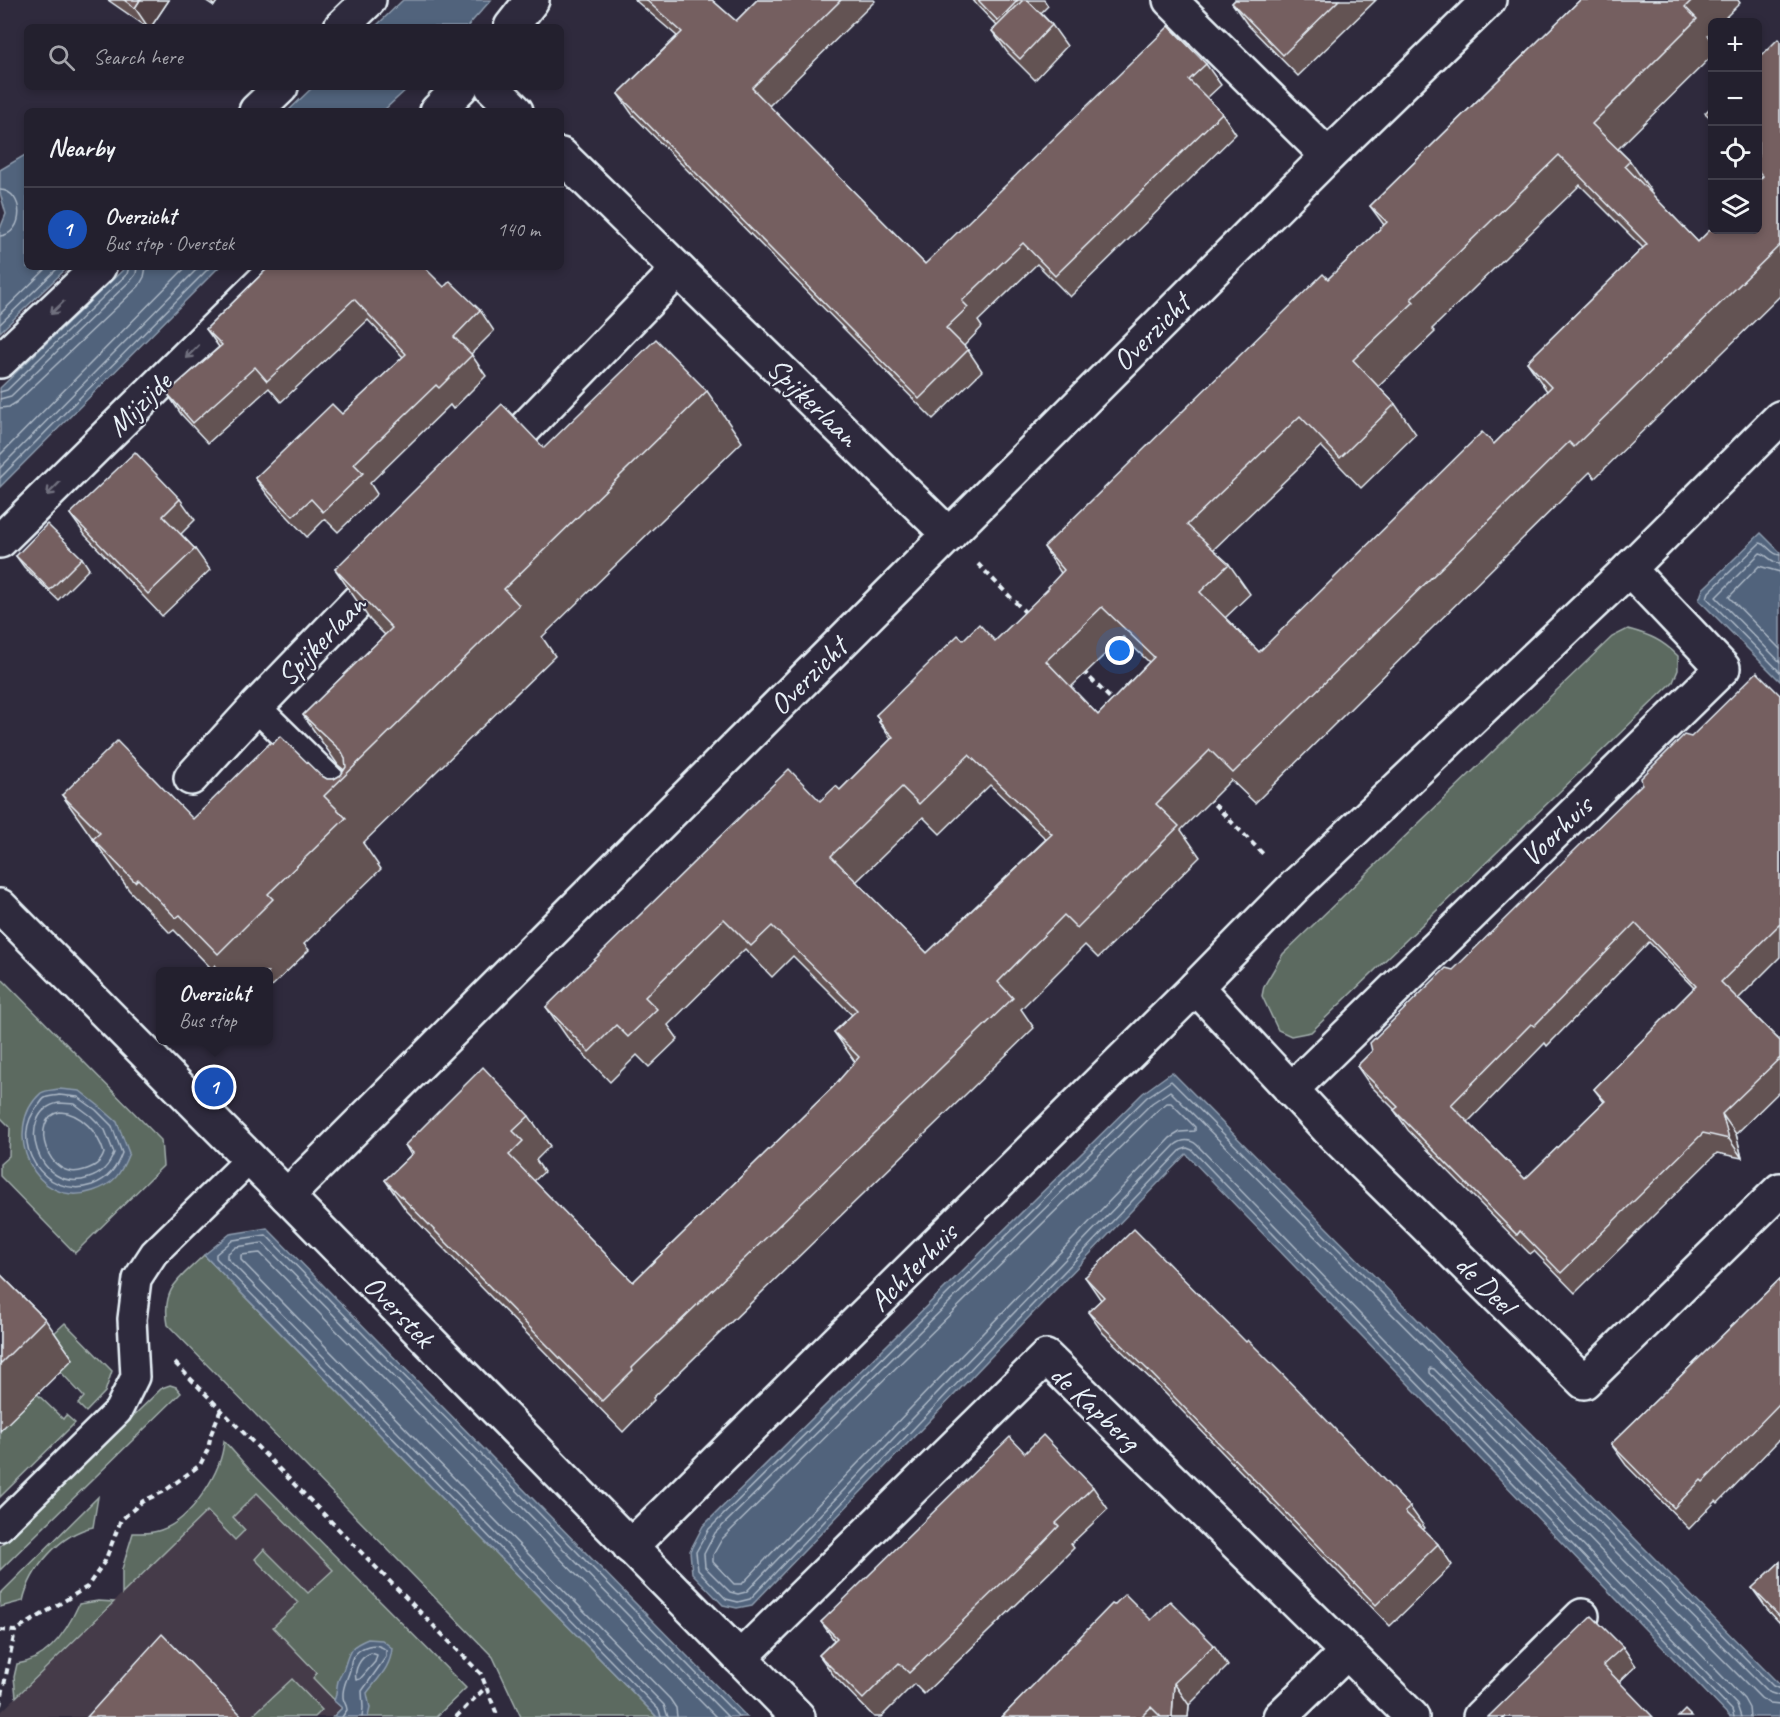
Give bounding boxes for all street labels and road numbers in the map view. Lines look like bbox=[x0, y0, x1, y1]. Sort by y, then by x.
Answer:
street label: Overzicht bbox=[1104, 282, 1201, 379]
street label: Spijkerlaan bbox=[759, 349, 868, 456]
street label: Mijzijde bbox=[99, 362, 181, 444]
street label: Spijkerlaan bbox=[268, 585, 375, 694]
street label: Overzicht bbox=[761, 626, 858, 723]
street label: Voorhuis bbox=[1512, 785, 1602, 875]
street label: Achterhuis bbox=[861, 1213, 967, 1319]
street label: de Deel bbox=[1447, 1246, 1527, 1326]
street label: Overstek bbox=[355, 1266, 444, 1357]
street label: de Kapberg bbox=[1042, 1355, 1150, 1460]

